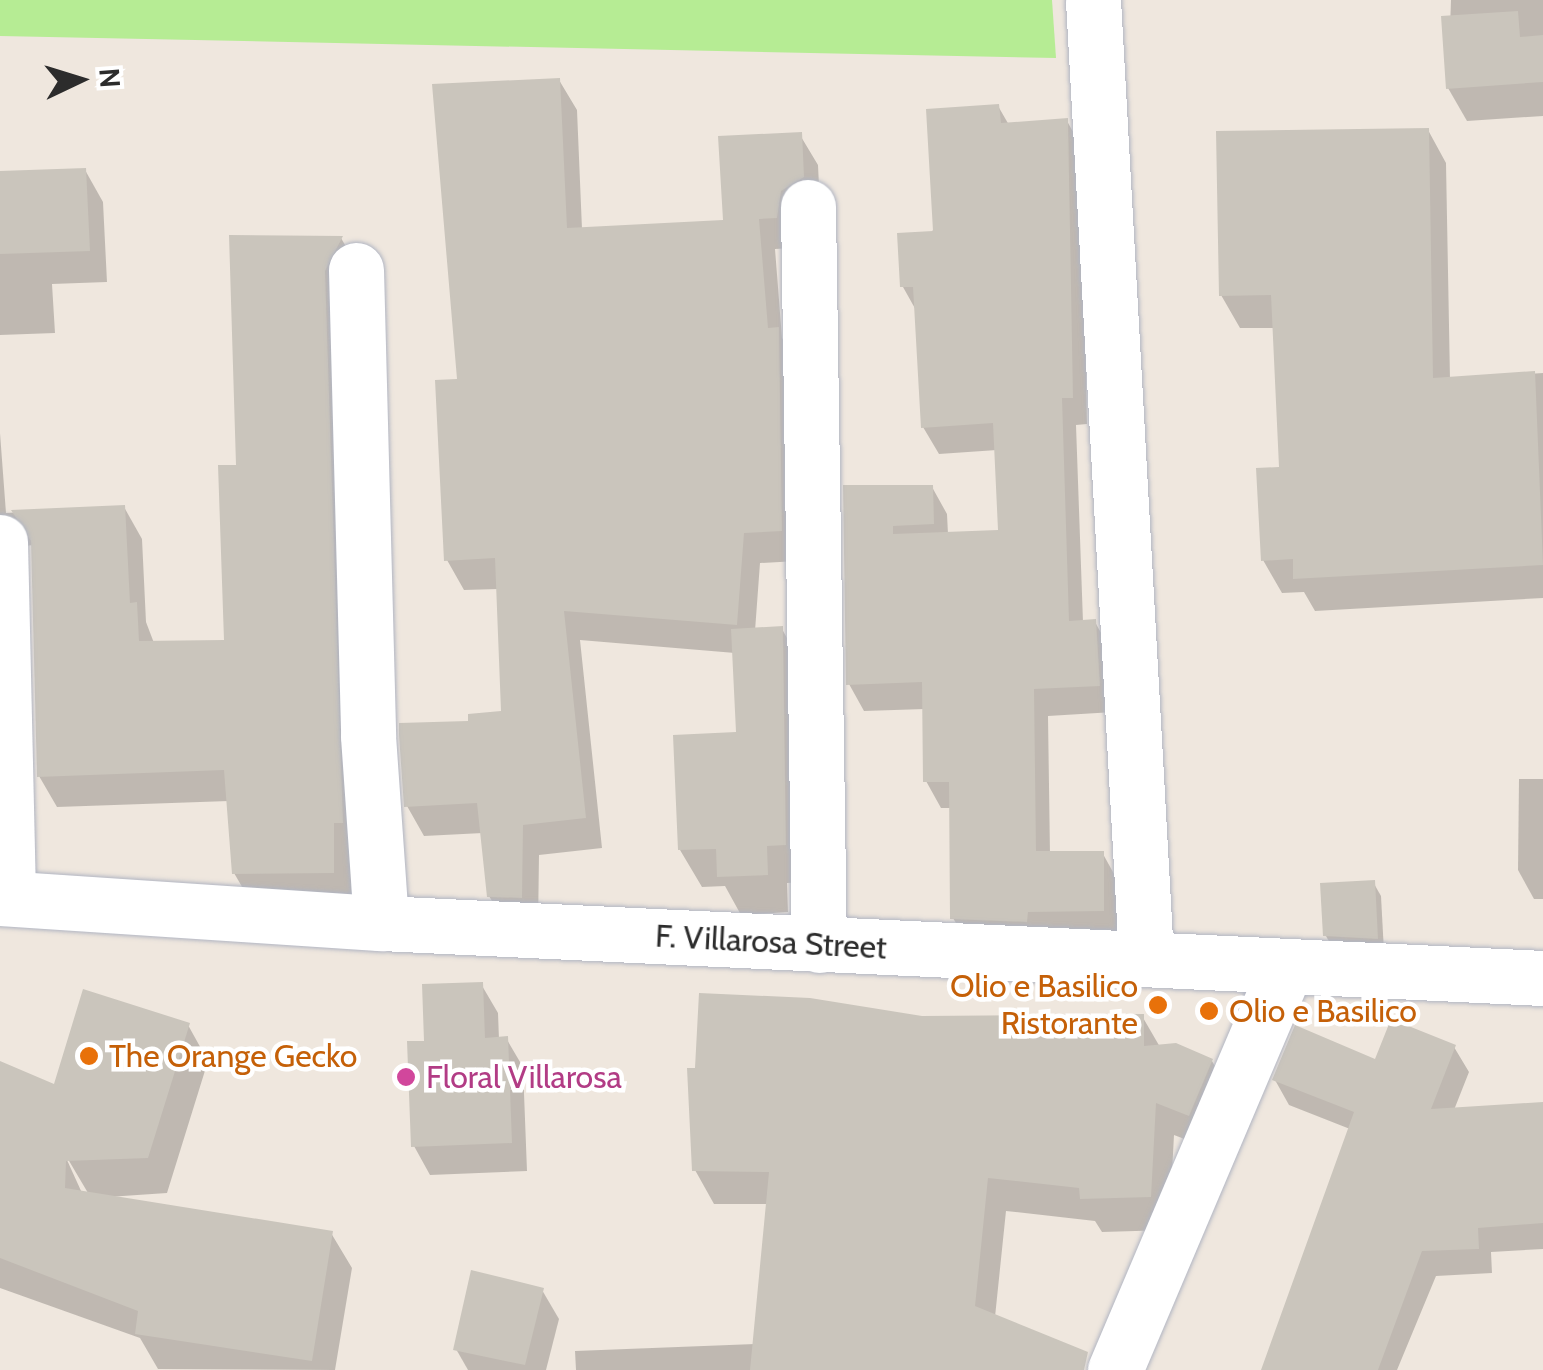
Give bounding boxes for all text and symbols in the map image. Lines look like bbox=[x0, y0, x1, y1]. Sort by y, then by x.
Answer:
north arrow bbox=[30, 30, 130, 130]
text: N bbox=[92, 67, 128, 89]
street label: F. Villarosa Street bbox=[654, 917, 888, 967]
place label: Olio e Basilico Ristorante bbox=[950, 968, 1138, 1043]
place label: Olio e Basilico bbox=[1229, 992, 1417, 1030]
marker: Olio e Basilico Ristorante bbox=[1147, 994, 1169, 1016]
marker: Olio e Basilico bbox=[1198, 1000, 1220, 1022]
place label: The Orange Gecko bbox=[109, 1037, 357, 1075]
marker: The Orange Gecko bbox=[78, 1045, 100, 1067]
place label: Floral Villarosa bbox=[426, 1058, 622, 1096]
marker: Floral Villarosa bbox=[395, 1066, 417, 1088]

